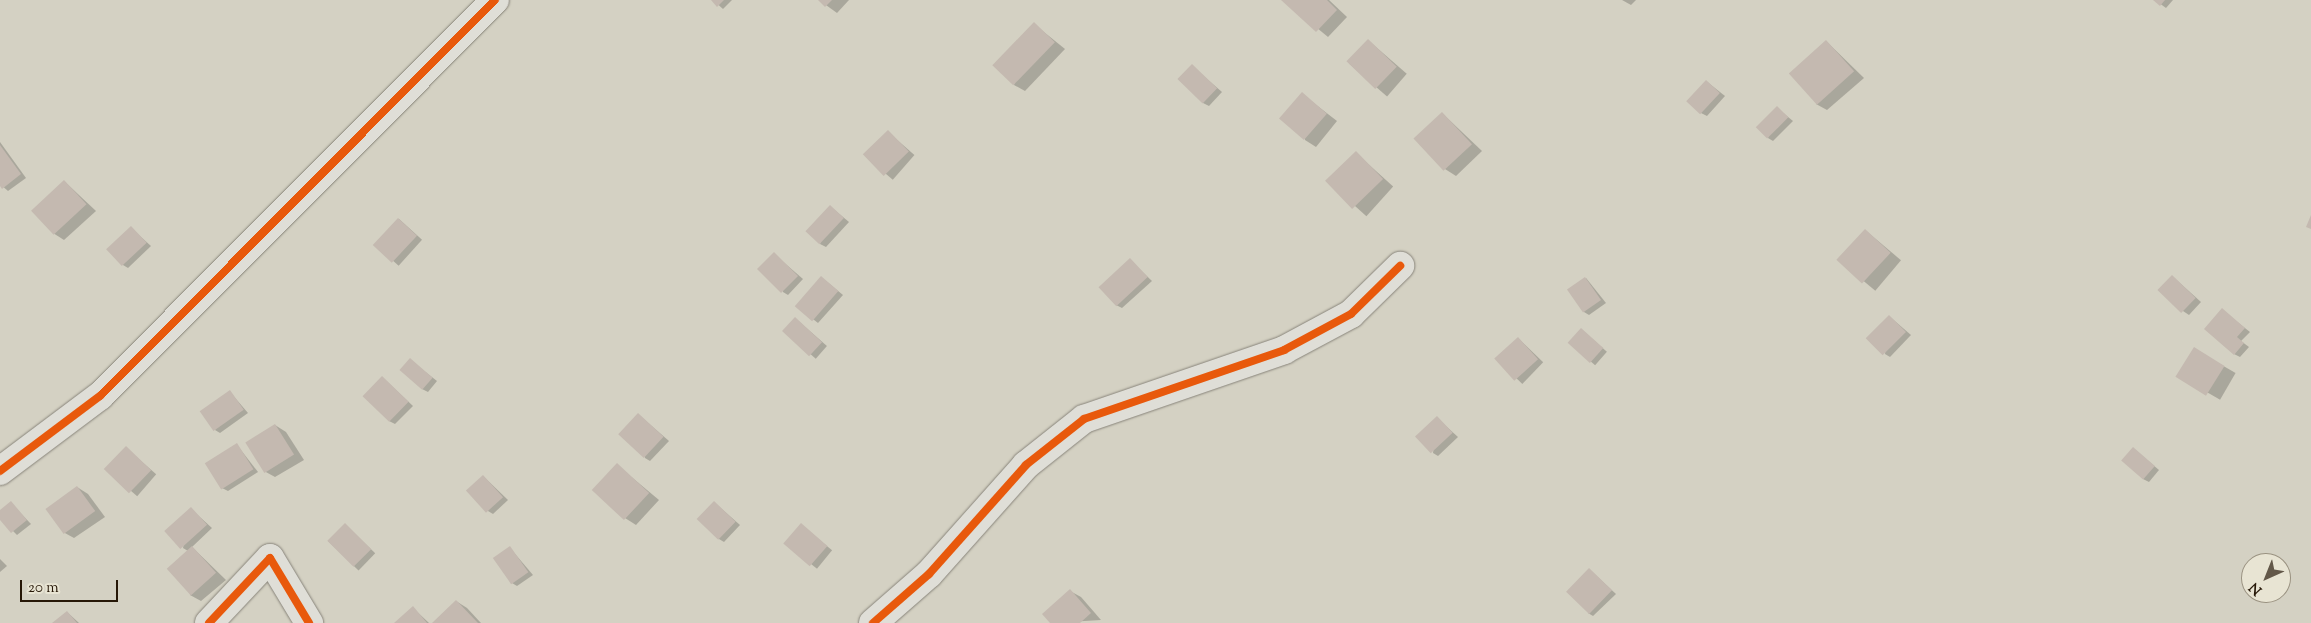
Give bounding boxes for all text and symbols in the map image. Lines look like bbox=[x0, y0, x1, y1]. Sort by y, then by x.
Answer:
north arrow bbox=[2241, 553, 2291, 603]
scale bar bbox=[22, 570, 120, 602]
text: N bbox=[2245, 577, 2267, 599]
text: 20 m bbox=[28, 578, 59, 599]

